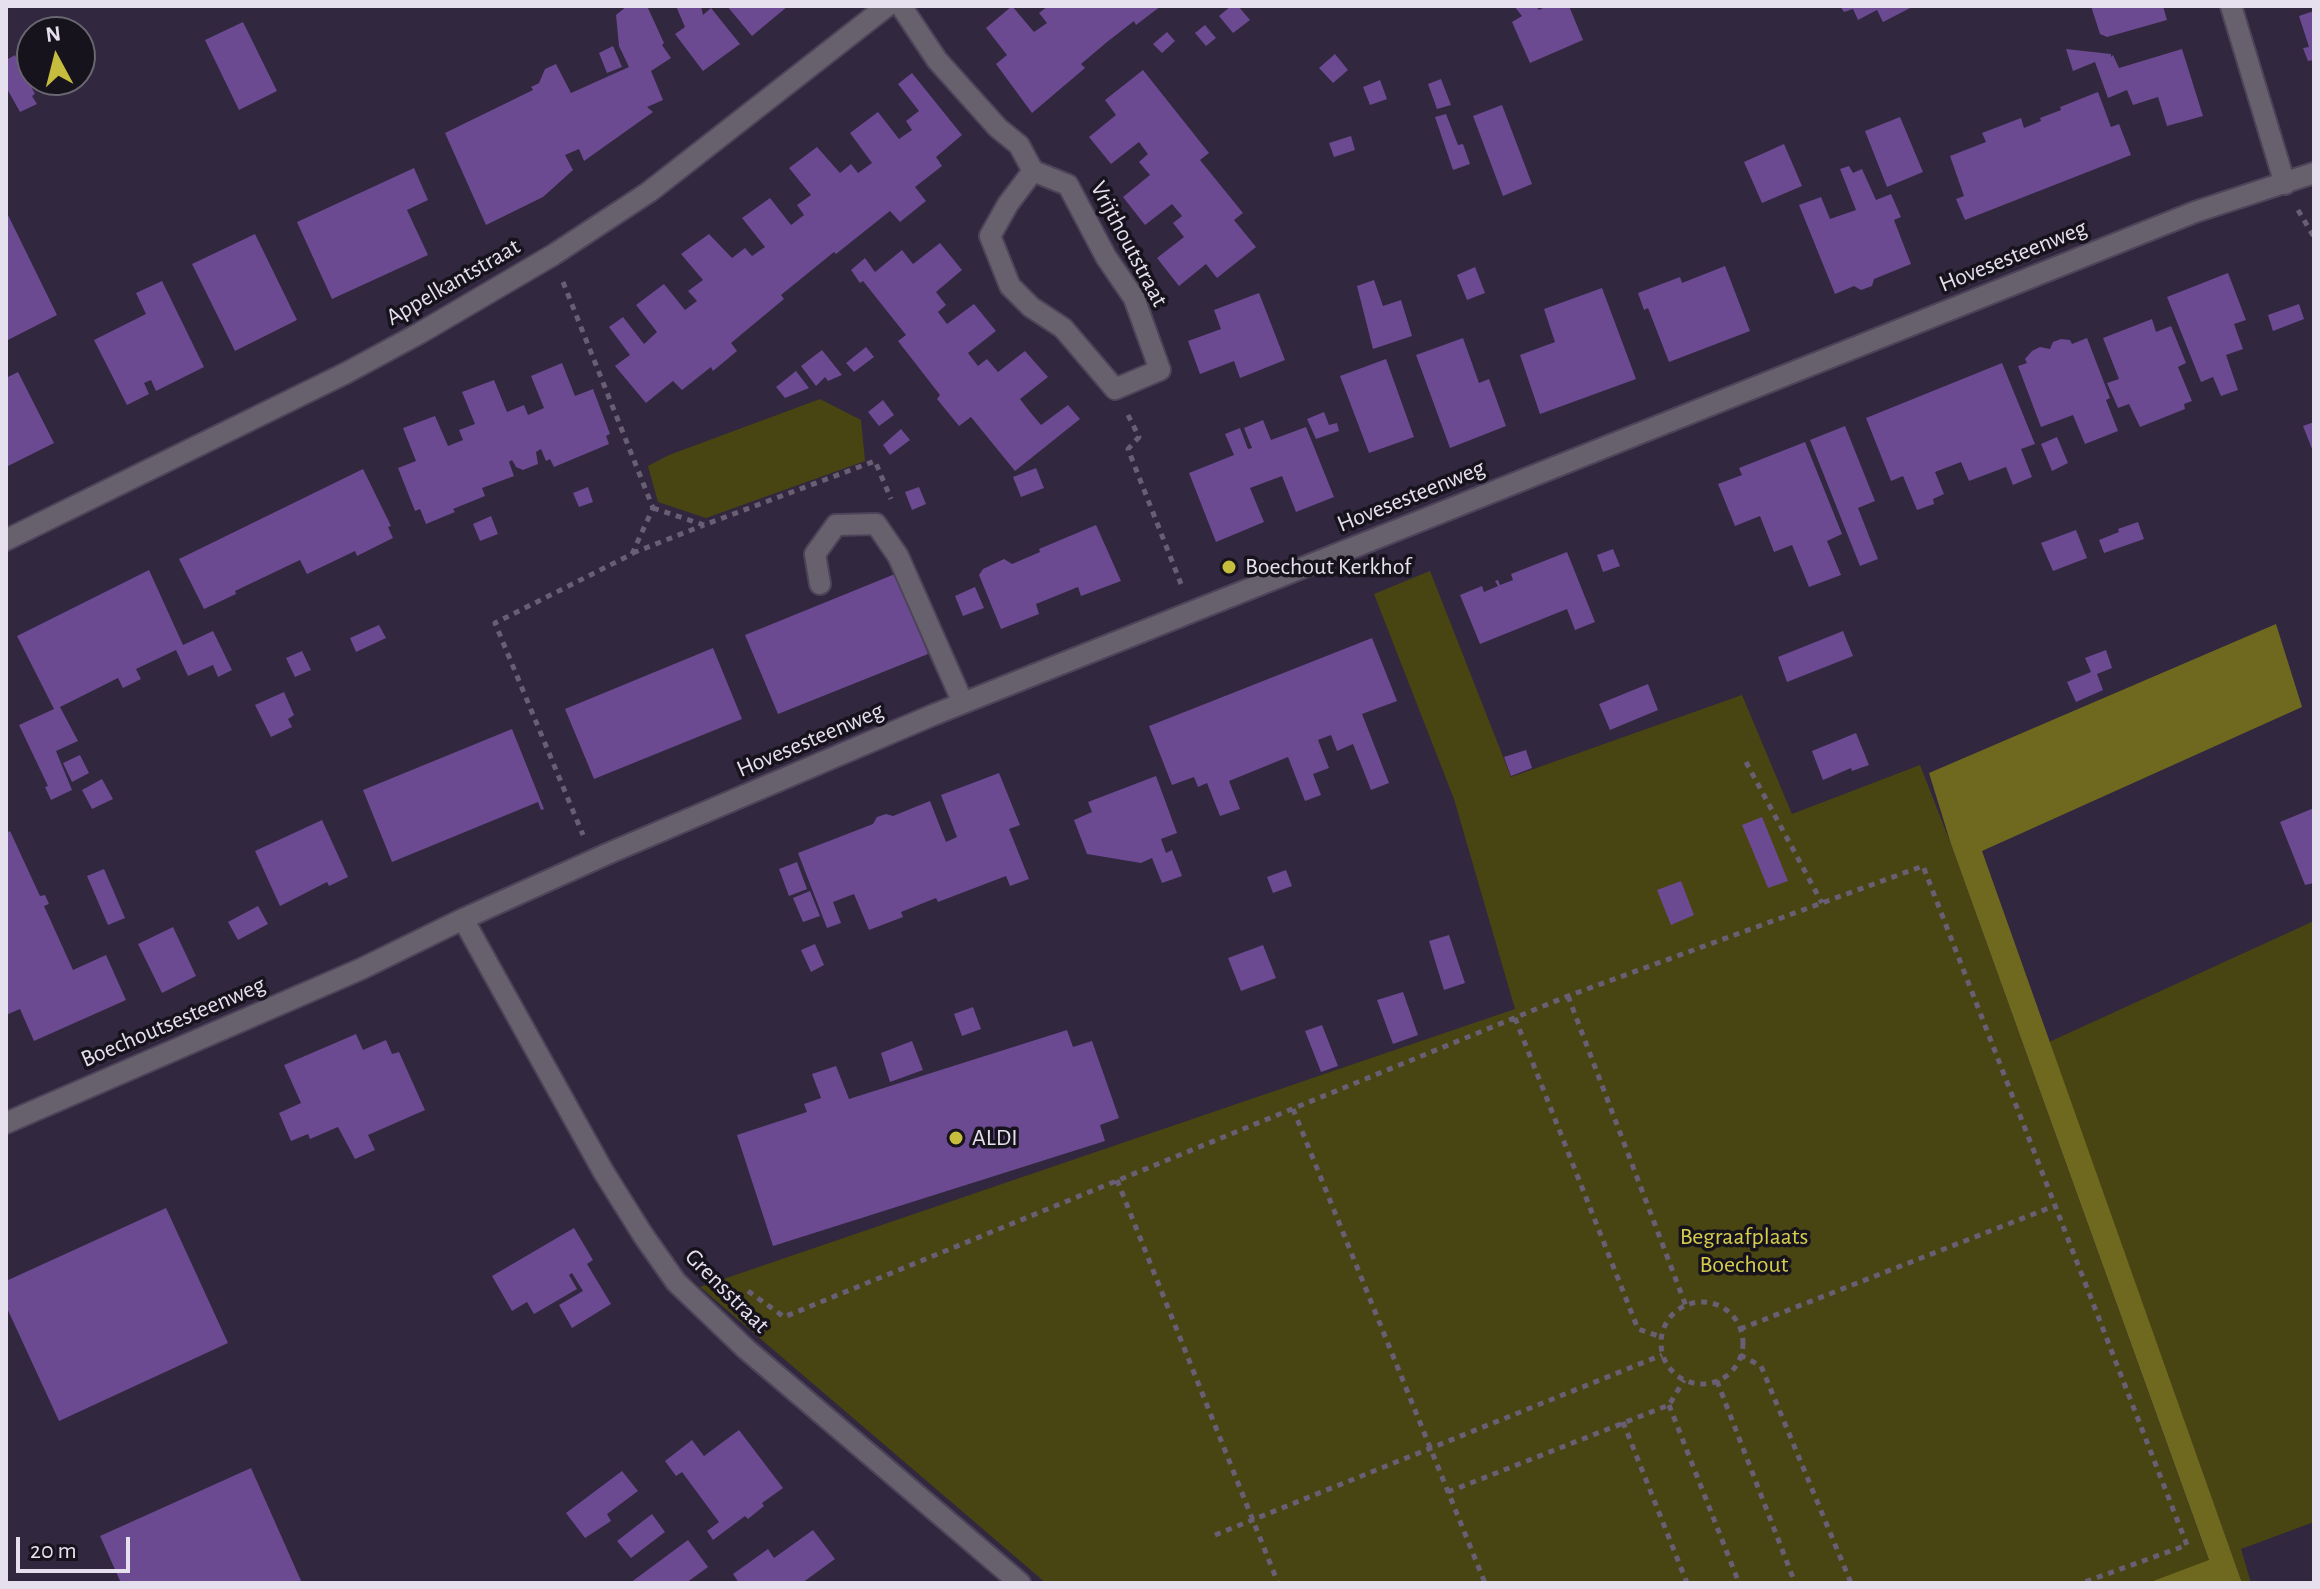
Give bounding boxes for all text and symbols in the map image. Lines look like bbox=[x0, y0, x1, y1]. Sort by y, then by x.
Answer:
north arrow bbox=[16, 16, 96, 96]
text: N bbox=[44, 22, 62, 46]
street label: Vrijthoutstraat bbox=[1084, 176, 1174, 312]
street label: Hovesesteenweg bbox=[1935, 213, 2091, 299]
street label: Appelkantstraat bbox=[381, 232, 525, 332]
street label: Hovesesteenweg bbox=[1333, 453, 1489, 539]
place label: Boechout Kerkhof bbox=[1245, 553, 1411, 581]
marker: Boechout Kerkhof bbox=[1220, 558, 1238, 576]
street label: Hovesesteenweg bbox=[732, 696, 888, 784]
street label: Boechoutsesteenweg bbox=[76, 970, 270, 1074]
place label: ALDI bbox=[972, 1124, 1018, 1152]
marker: ALDI bbox=[947, 1129, 965, 1147]
park label: Begraafplaats Boechout bbox=[1680, 1223, 1808, 1279]
street label: Grensstraat bbox=[679, 1243, 775, 1339]
scale bar bbox=[20, 1521, 134, 1571]
text: 20 m bbox=[30, 1539, 77, 1563]

